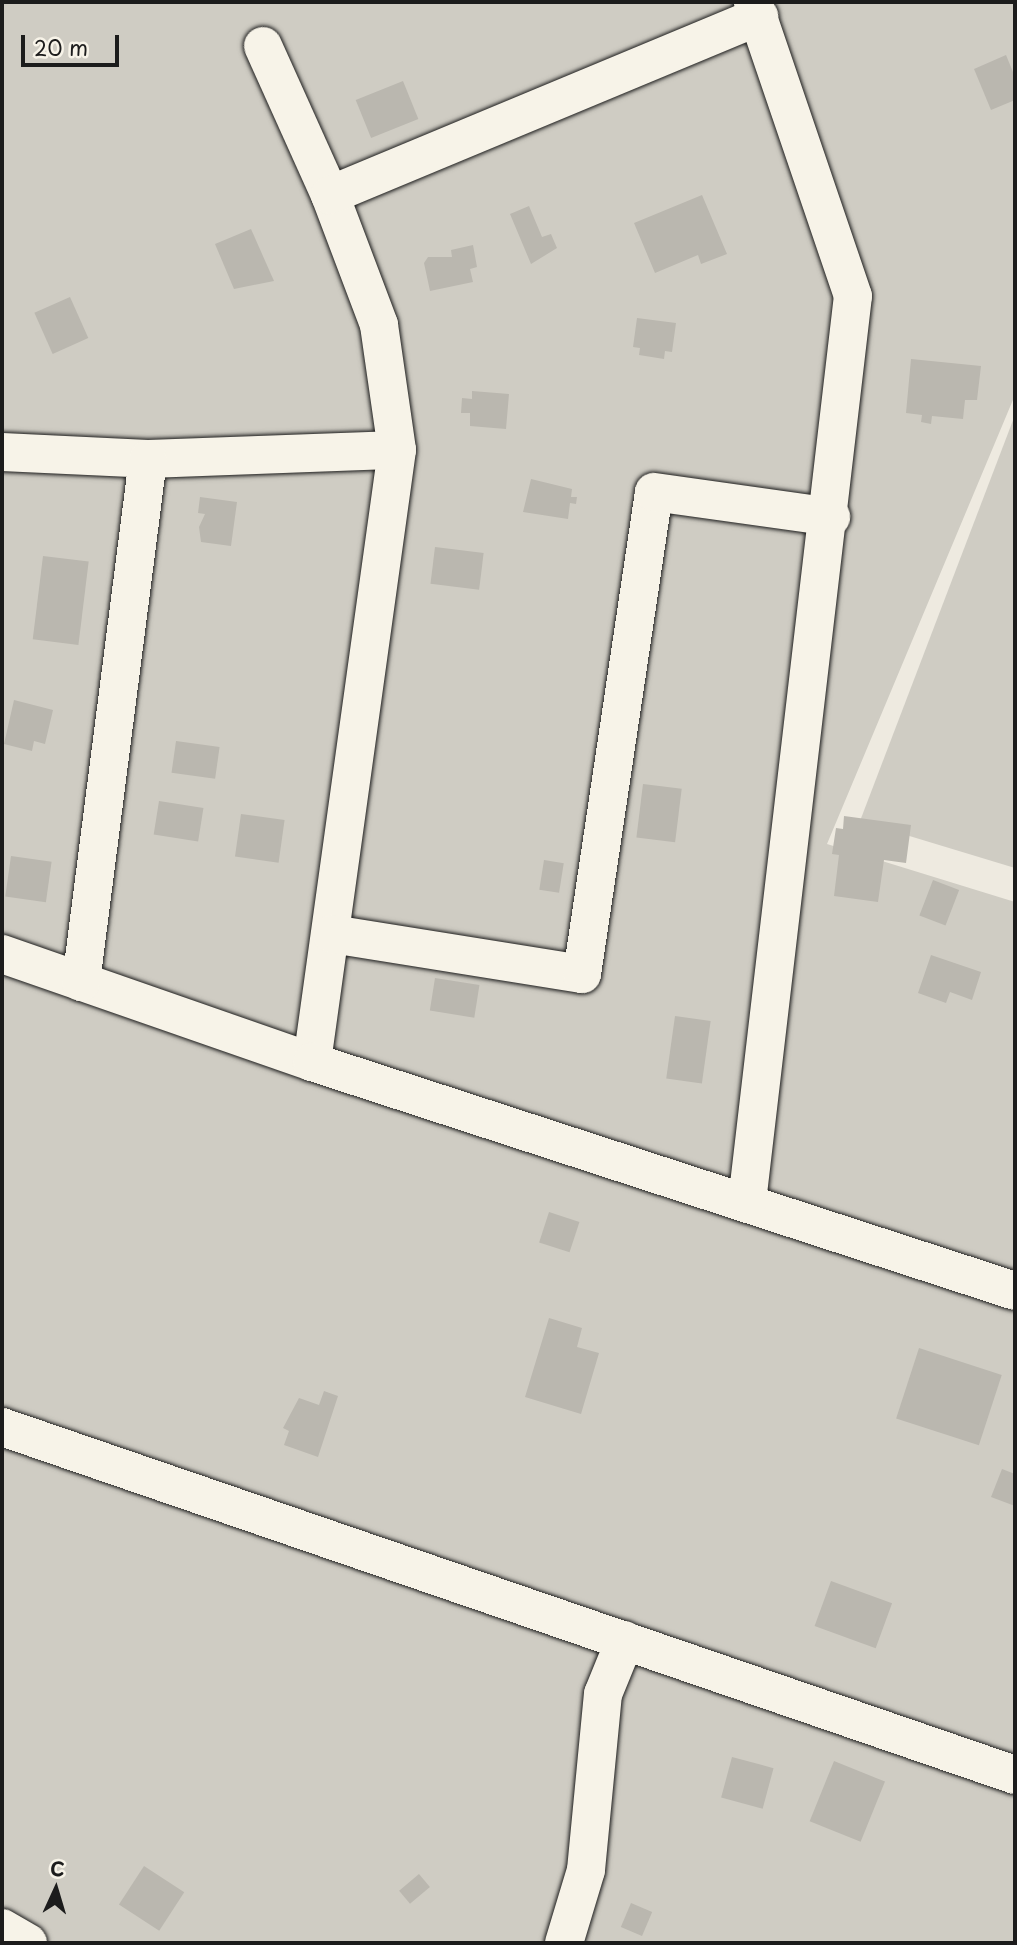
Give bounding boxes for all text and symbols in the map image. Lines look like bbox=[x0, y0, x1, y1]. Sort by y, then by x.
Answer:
scale bar bbox=[24, 21, 122, 65]
text: 20 m bbox=[34, 31, 88, 63]
north arrow bbox=[21, 1854, 91, 1924]
text: С bbox=[49, 1854, 66, 1883]

